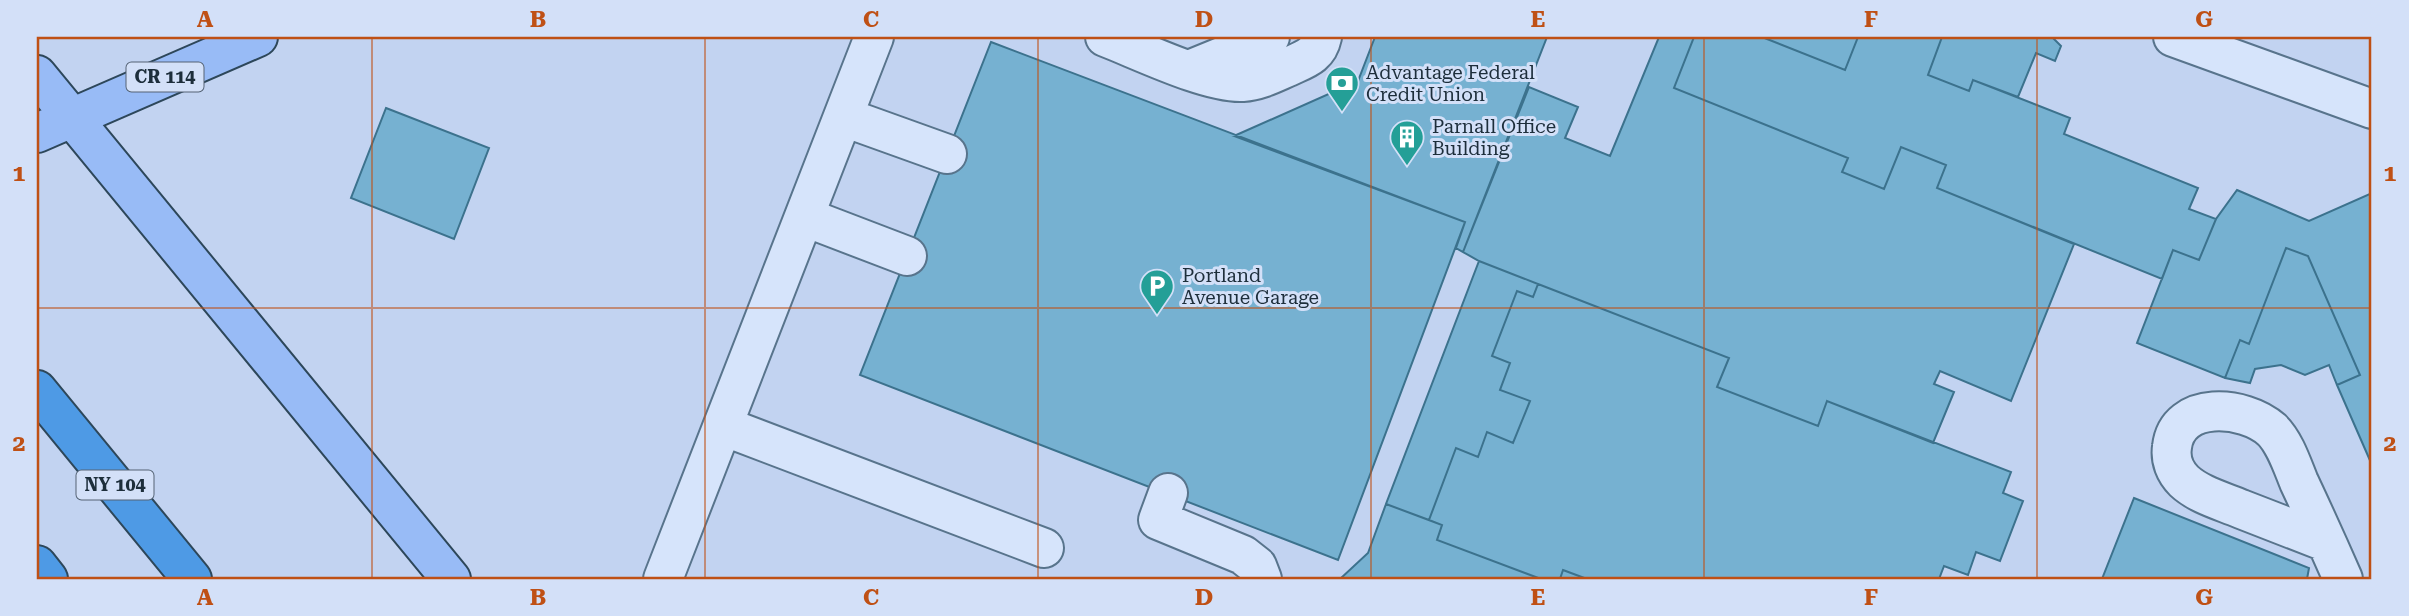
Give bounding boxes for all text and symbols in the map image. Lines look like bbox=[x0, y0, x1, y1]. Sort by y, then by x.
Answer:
text: A bbox=[197, 6, 214, 33]
text: B bbox=[530, 6, 546, 33]
text: C bbox=[863, 6, 879, 33]
text: D bbox=[1195, 6, 1213, 33]
text: E bbox=[1531, 6, 1545, 33]
text: F bbox=[1864, 6, 1878, 33]
text: G bbox=[2195, 6, 2213, 33]
place label: Advantage Federal Credit Union bbox=[1366, 61, 1535, 106]
road number: CR 114 bbox=[127, 62, 204, 92]
bank icon: Advantage Federal Credit Union bbox=[1323, 64, 1361, 113]
place label: Parnall Office Building bbox=[1432, 115, 1556, 160]
building icon: Parnall Office Building bbox=[1388, 118, 1426, 167]
text: 1 bbox=[13, 160, 26, 187]
text: 1 bbox=[2384, 160, 2397, 187]
place label: Portland Avenue Garage bbox=[1182, 264, 1319, 309]
parking icon: Portland Avenue Garage bbox=[1138, 267, 1176, 316]
text: 2 bbox=[13, 430, 25, 457]
text: 2 bbox=[2384, 430, 2396, 457]
road number: NY 104 bbox=[76, 471, 154, 500]
text: A bbox=[197, 584, 214, 611]
text: B bbox=[530, 584, 546, 611]
text: C bbox=[863, 584, 879, 611]
text: D bbox=[1195, 584, 1213, 611]
text: E bbox=[1531, 584, 1545, 611]
text: F bbox=[1864, 584, 1878, 611]
text: G bbox=[2195, 584, 2213, 611]

